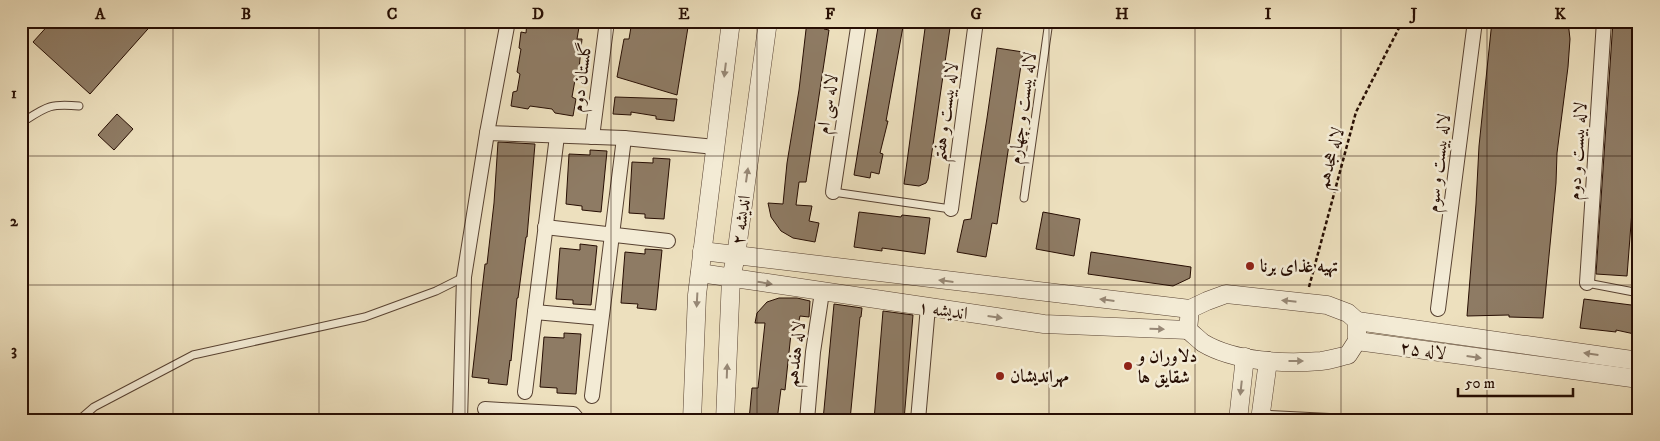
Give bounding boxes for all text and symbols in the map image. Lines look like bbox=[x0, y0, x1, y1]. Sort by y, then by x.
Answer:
text: A bbox=[94, 4, 106, 24]
text: B bbox=[241, 4, 251, 24]
text: C bbox=[387, 4, 397, 24]
text: D bbox=[532, 4, 544, 24]
text: E bbox=[678, 4, 690, 24]
text: F bbox=[825, 4, 835, 24]
text: G bbox=[970, 4, 982, 24]
text: H bbox=[1115, 4, 1129, 24]
text: I bbox=[1265, 4, 1272, 24]
text: J bbox=[1409, 4, 1418, 24]
text: K bbox=[1554, 4, 1566, 24]
street label: گلستان دوم bbox=[566, 41, 601, 114]
street label: لاله بیست و چهارم bbox=[1004, 51, 1046, 166]
street label: لاله بیست و هفتم bbox=[928, 61, 970, 164]
one-way arrow bbox=[721, 62, 729, 78]
street label: لاله سی ام bbox=[812, 73, 848, 136]
text: 1 bbox=[11, 83, 17, 103]
street label: لاله بیست و دوم bbox=[1564, 101, 1596, 201]
street label: لاله بیست و سوم bbox=[1422, 112, 1460, 214]
street label: لاله هجدهم bbox=[1312, 125, 1355, 193]
one-way arrow bbox=[744, 167, 752, 183]
street label: اندیشه ۲ bbox=[728, 194, 756, 246]
text: 2 bbox=[10, 211, 19, 231]
place label: تهیه غذای برنا bbox=[1260, 256, 1338, 278]
marker: تهیه غذای برنا bbox=[1244, 260, 1256, 272]
one-way arrow bbox=[938, 277, 954, 285]
one-way arrow bbox=[757, 280, 773, 288]
one-way arrow bbox=[692, 293, 700, 309]
one-way arrow bbox=[1099, 296, 1115, 304]
street label: اندیشه ۱ bbox=[917, 297, 969, 325]
one-way arrow bbox=[1280, 297, 1296, 305]
one-way arrow bbox=[987, 313, 1003, 321]
street label: لاله هفدهم bbox=[781, 320, 816, 389]
one-way arrow bbox=[1149, 325, 1165, 333]
street label: لاله ۲۵ bbox=[1398, 337, 1447, 365]
text: 3 bbox=[11, 340, 17, 360]
place label: دلاوران و شقایق ها bbox=[1136, 346, 1197, 389]
one-way arrow bbox=[1582, 350, 1598, 358]
one-way arrow bbox=[1466, 353, 1482, 361]
one-way arrow bbox=[1288, 357, 1304, 365]
marker: دلاوران و شقایق ها bbox=[1122, 360, 1134, 372]
one-way arrow bbox=[724, 363, 732, 379]
place label: مهراندیشان bbox=[1010, 366, 1069, 388]
scale bar bbox=[1458, 366, 1572, 398]
marker: مهراندیشان bbox=[994, 370, 1006, 382]
text: 50 m bbox=[1465, 374, 1495, 393]
one-way arrow bbox=[1237, 381, 1245, 397]

